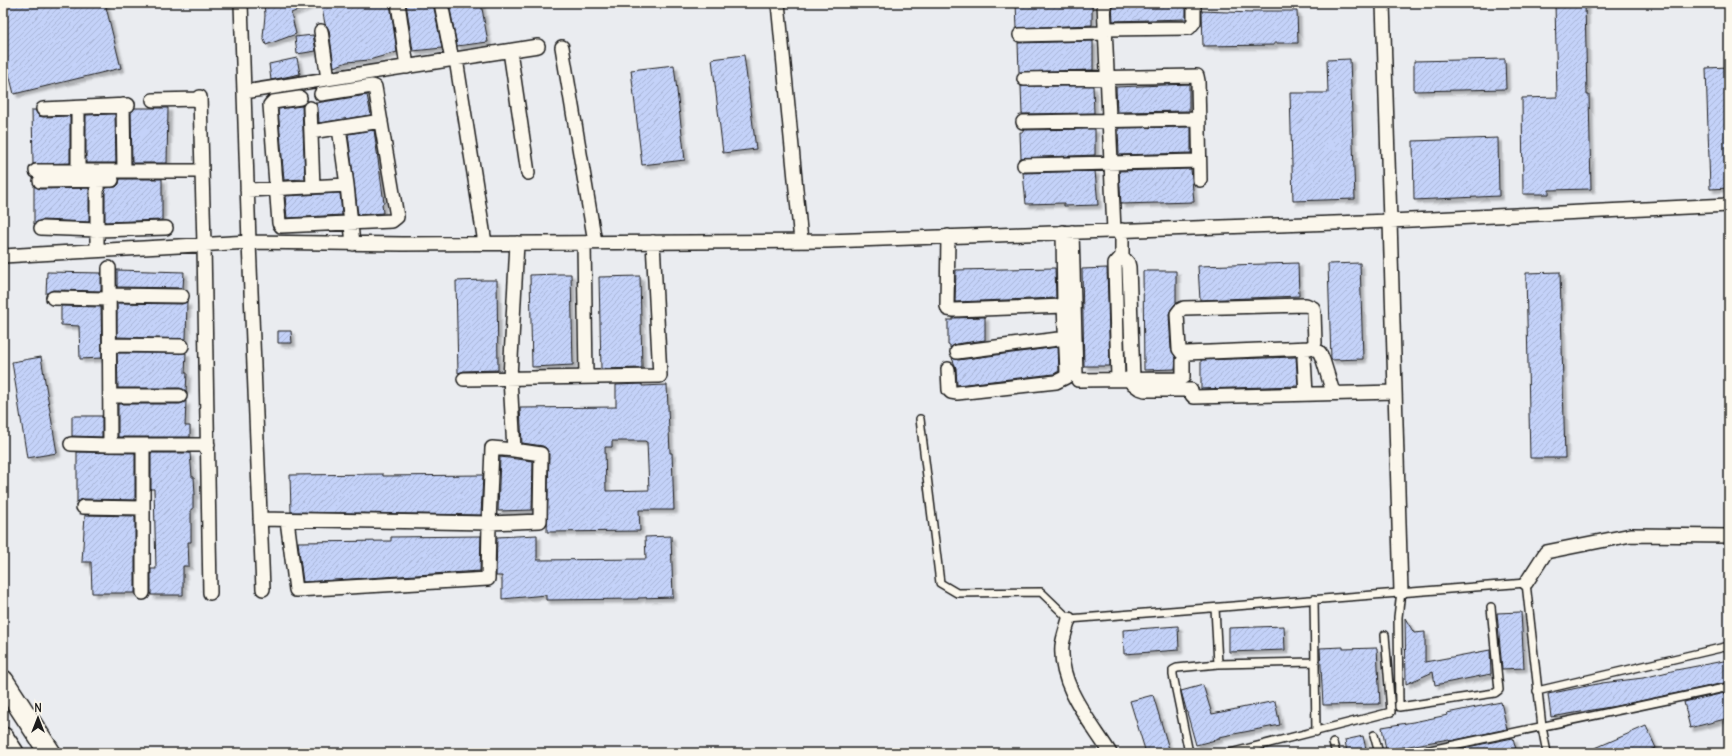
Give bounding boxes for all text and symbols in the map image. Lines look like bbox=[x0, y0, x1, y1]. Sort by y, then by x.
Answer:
north arrow bbox=[18, 698, 58, 738]
text: N bbox=[34, 701, 42, 715]

